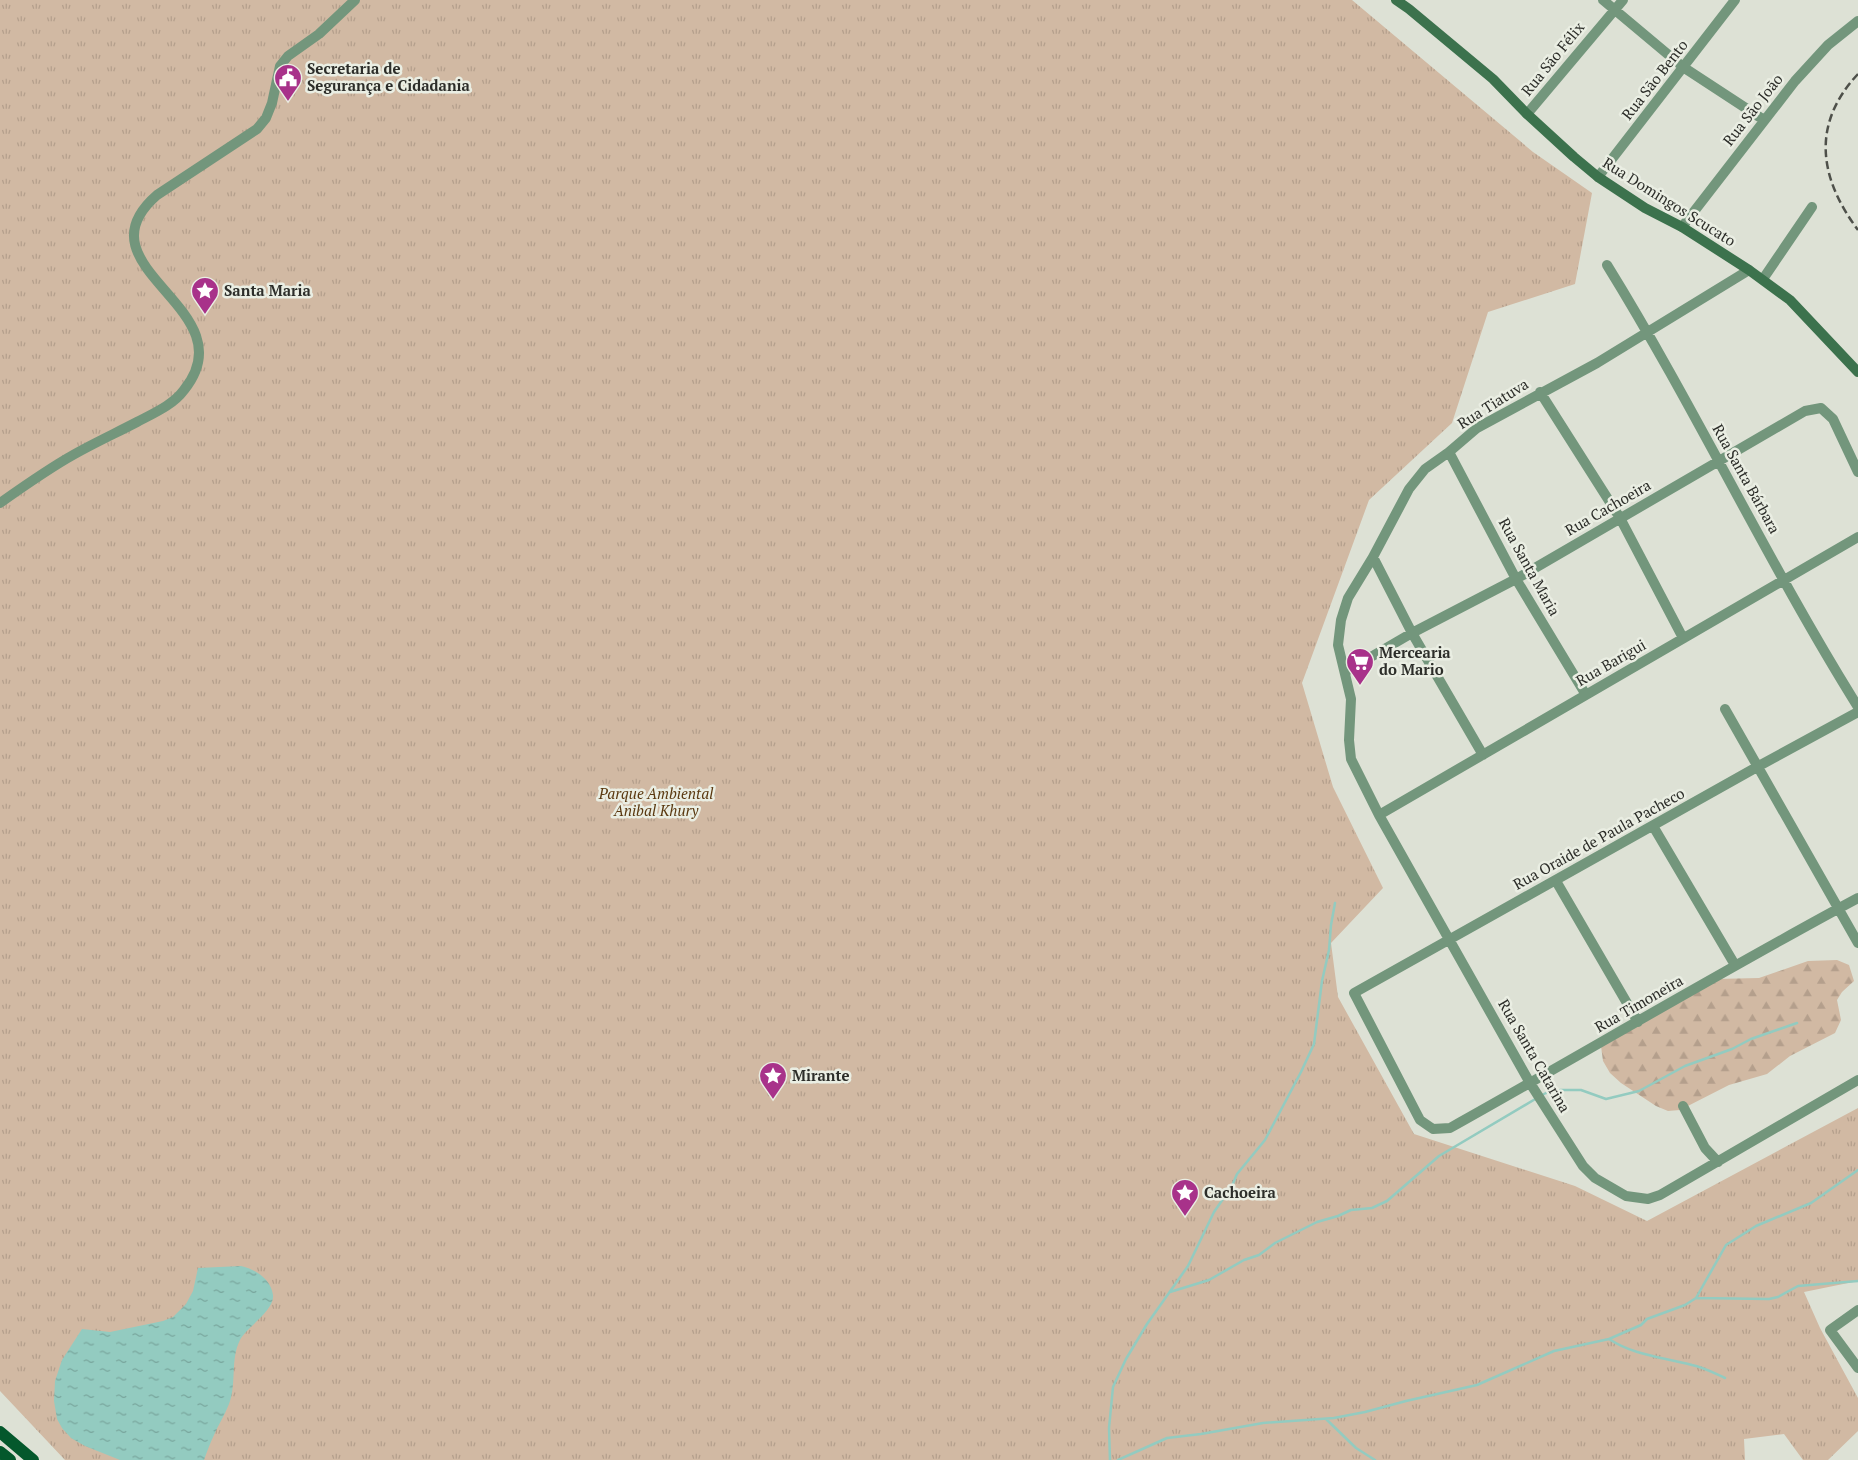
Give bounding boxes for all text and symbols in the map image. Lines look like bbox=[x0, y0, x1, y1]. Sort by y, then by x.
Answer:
street label: Rua São Félix bbox=[1516, 17, 1588, 99]
street label: Rua São Bento bbox=[1617, 35, 1692, 124]
place label: Secretaria de Segurança e Cidadania bbox=[307, 58, 471, 95]
public building icon: Secretaria de Segurança e Cidadania bbox=[273, 63, 303, 102]
street label: Rua São João bbox=[1718, 69, 1787, 150]
street label: Rua Domingos Scucato bbox=[1599, 152, 1740, 250]
place icon: Santa Maria bbox=[190, 276, 220, 315]
place label: Santa Maria bbox=[224, 280, 312, 300]
street label: Rua Tiatuva bbox=[1453, 373, 1532, 433]
street label: Rua Santa Bárbara bbox=[1708, 420, 1785, 537]
street label: Rua Cachoeira bbox=[1561, 474, 1654, 540]
street label: Rua Santa Maria bbox=[1495, 514, 1565, 619]
street label: Rua Barigui bbox=[1572, 634, 1649, 690]
place label: Mercearia do Mario bbox=[1379, 642, 1451, 679]
supermarket icon: Mercearia do Mario bbox=[1345, 647, 1375, 686]
park label: Parque Ambiental Anibal Khury bbox=[598, 783, 714, 820]
street label: Rua Oraide de Paula Pacheco bbox=[1509, 783, 1688, 894]
street label: Rua Timoneira bbox=[1591, 970, 1687, 1036]
street label: Rua Santa Catarina bbox=[1494, 995, 1576, 1116]
place icon: Mirante bbox=[758, 1061, 788, 1100]
place label: Mirante bbox=[792, 1065, 849, 1085]
place icon: Cachoeira bbox=[1170, 1178, 1200, 1217]
place label: Cachoeira bbox=[1204, 1182, 1276, 1202]

